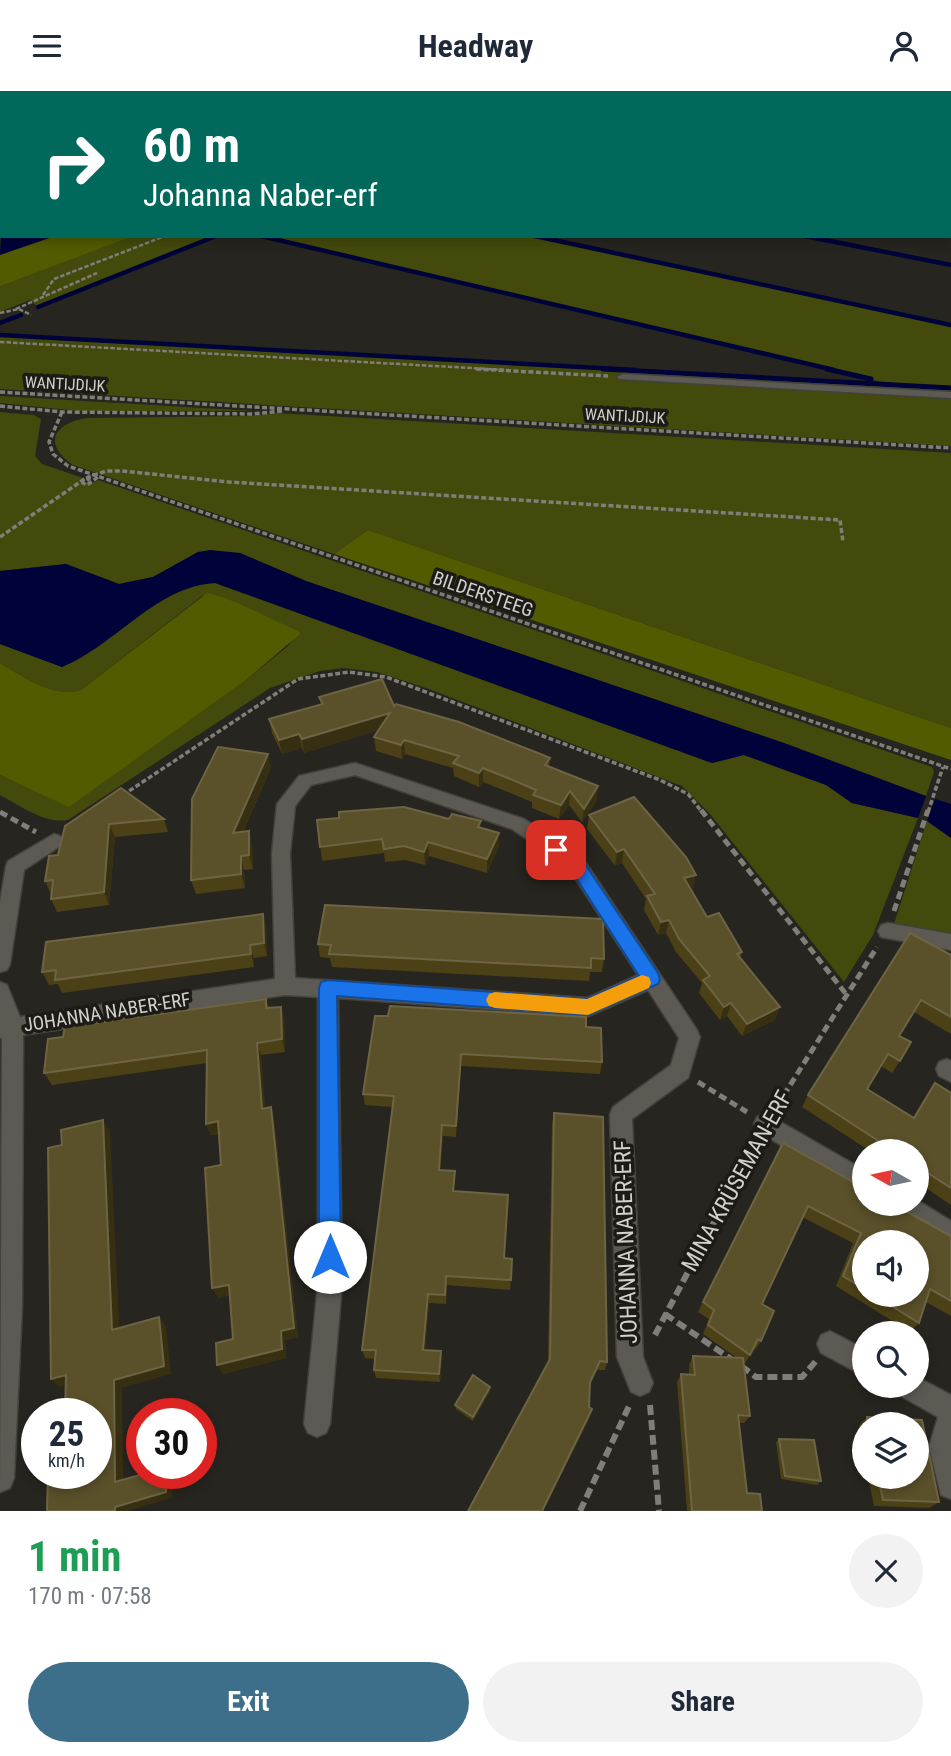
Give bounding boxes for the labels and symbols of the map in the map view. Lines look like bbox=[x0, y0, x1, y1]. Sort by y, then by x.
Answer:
street label: WANTIJDIJK bbox=[24, 372, 106, 396]
street label: WANTIJDIJK bbox=[584, 404, 666, 428]
street label: BILDERSTEEG bbox=[430, 566, 536, 622]
pin bbox=[526, 820, 586, 880]
street label: JOHANNA NABER-ERF bbox=[22, 987, 192, 1037]
street label: MINA KRÜSEMAN-ERF bbox=[675, 1085, 798, 1276]
street label: JOHANNA NABER-ERF bbox=[609, 1139, 643, 1345]
north arrow bbox=[852, 1139, 929, 1216]
position arrow bbox=[293, 1220, 367, 1294]
speed limit sign: 30 bbox=[126, 1398, 217, 1489]

